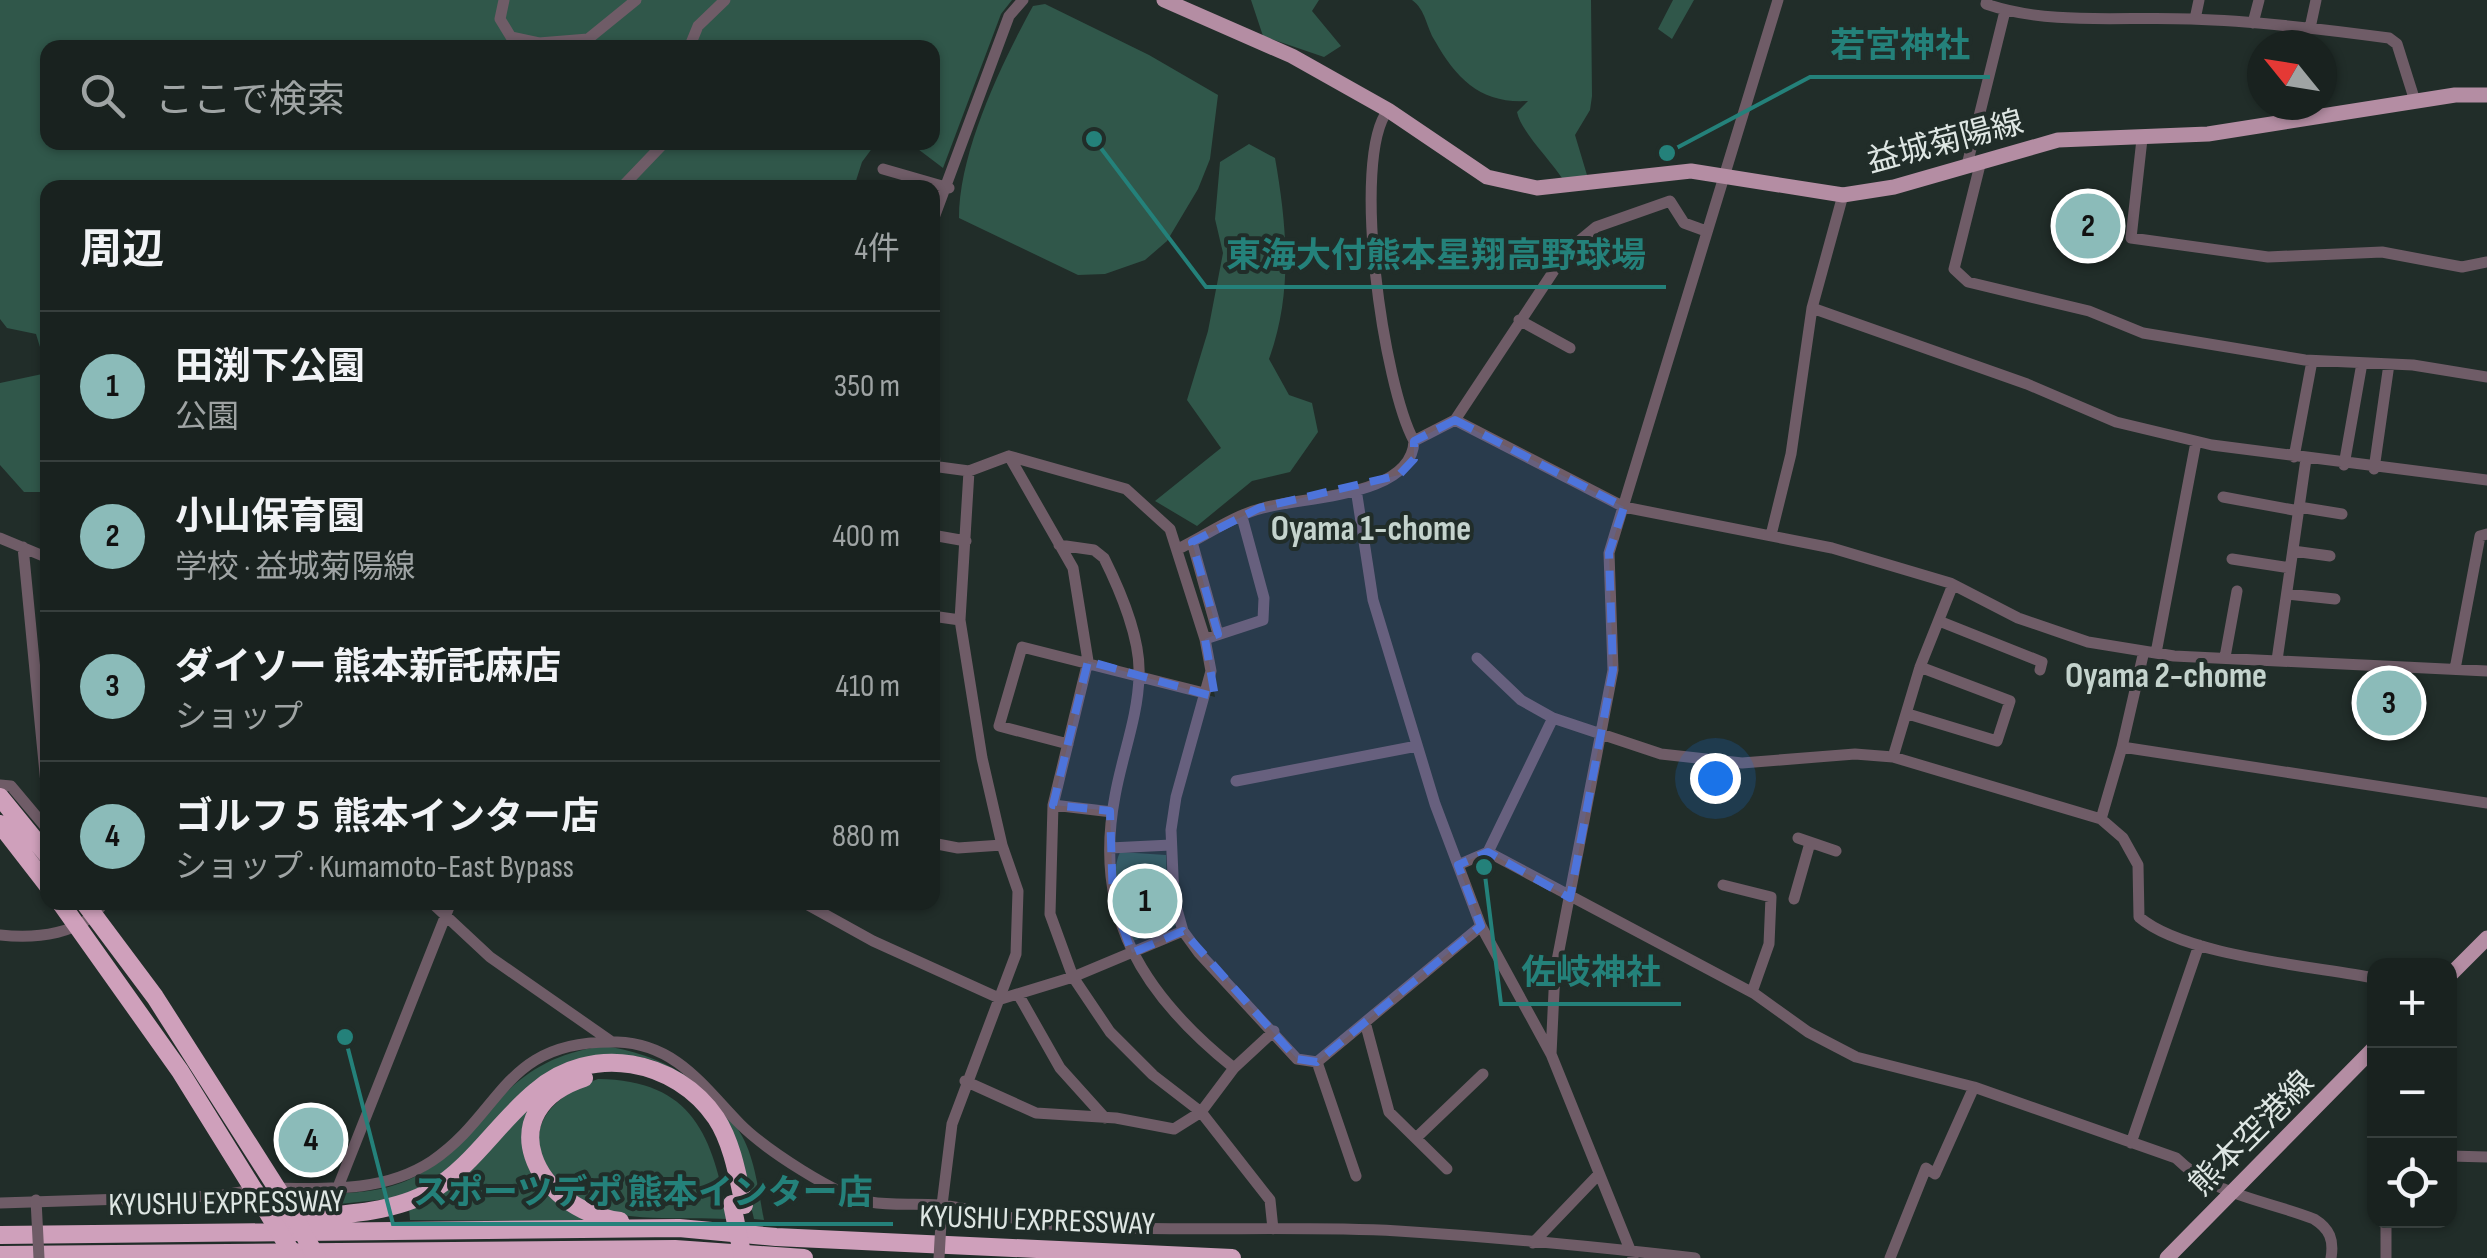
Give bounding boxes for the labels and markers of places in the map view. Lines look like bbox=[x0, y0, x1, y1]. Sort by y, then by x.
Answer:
callout: 若宮神社 bbox=[1810, 12, 1990, 77]
pin: 2 bbox=[2056, 188, 2120, 264]
callout: 東海大付熊本星翔高野球場 bbox=[1206, 222, 1666, 287]
pin: 3 bbox=[2356, 666, 2422, 740]
pin: 1 bbox=[1112, 864, 1178, 938]
callout: 佐岐神社 bbox=[1501, 939, 1681, 1004]
pin: 4 bbox=[278, 1102, 344, 1178]
callout: スポーツデポ 熊本インター店 bbox=[393, 1159, 893, 1224]

